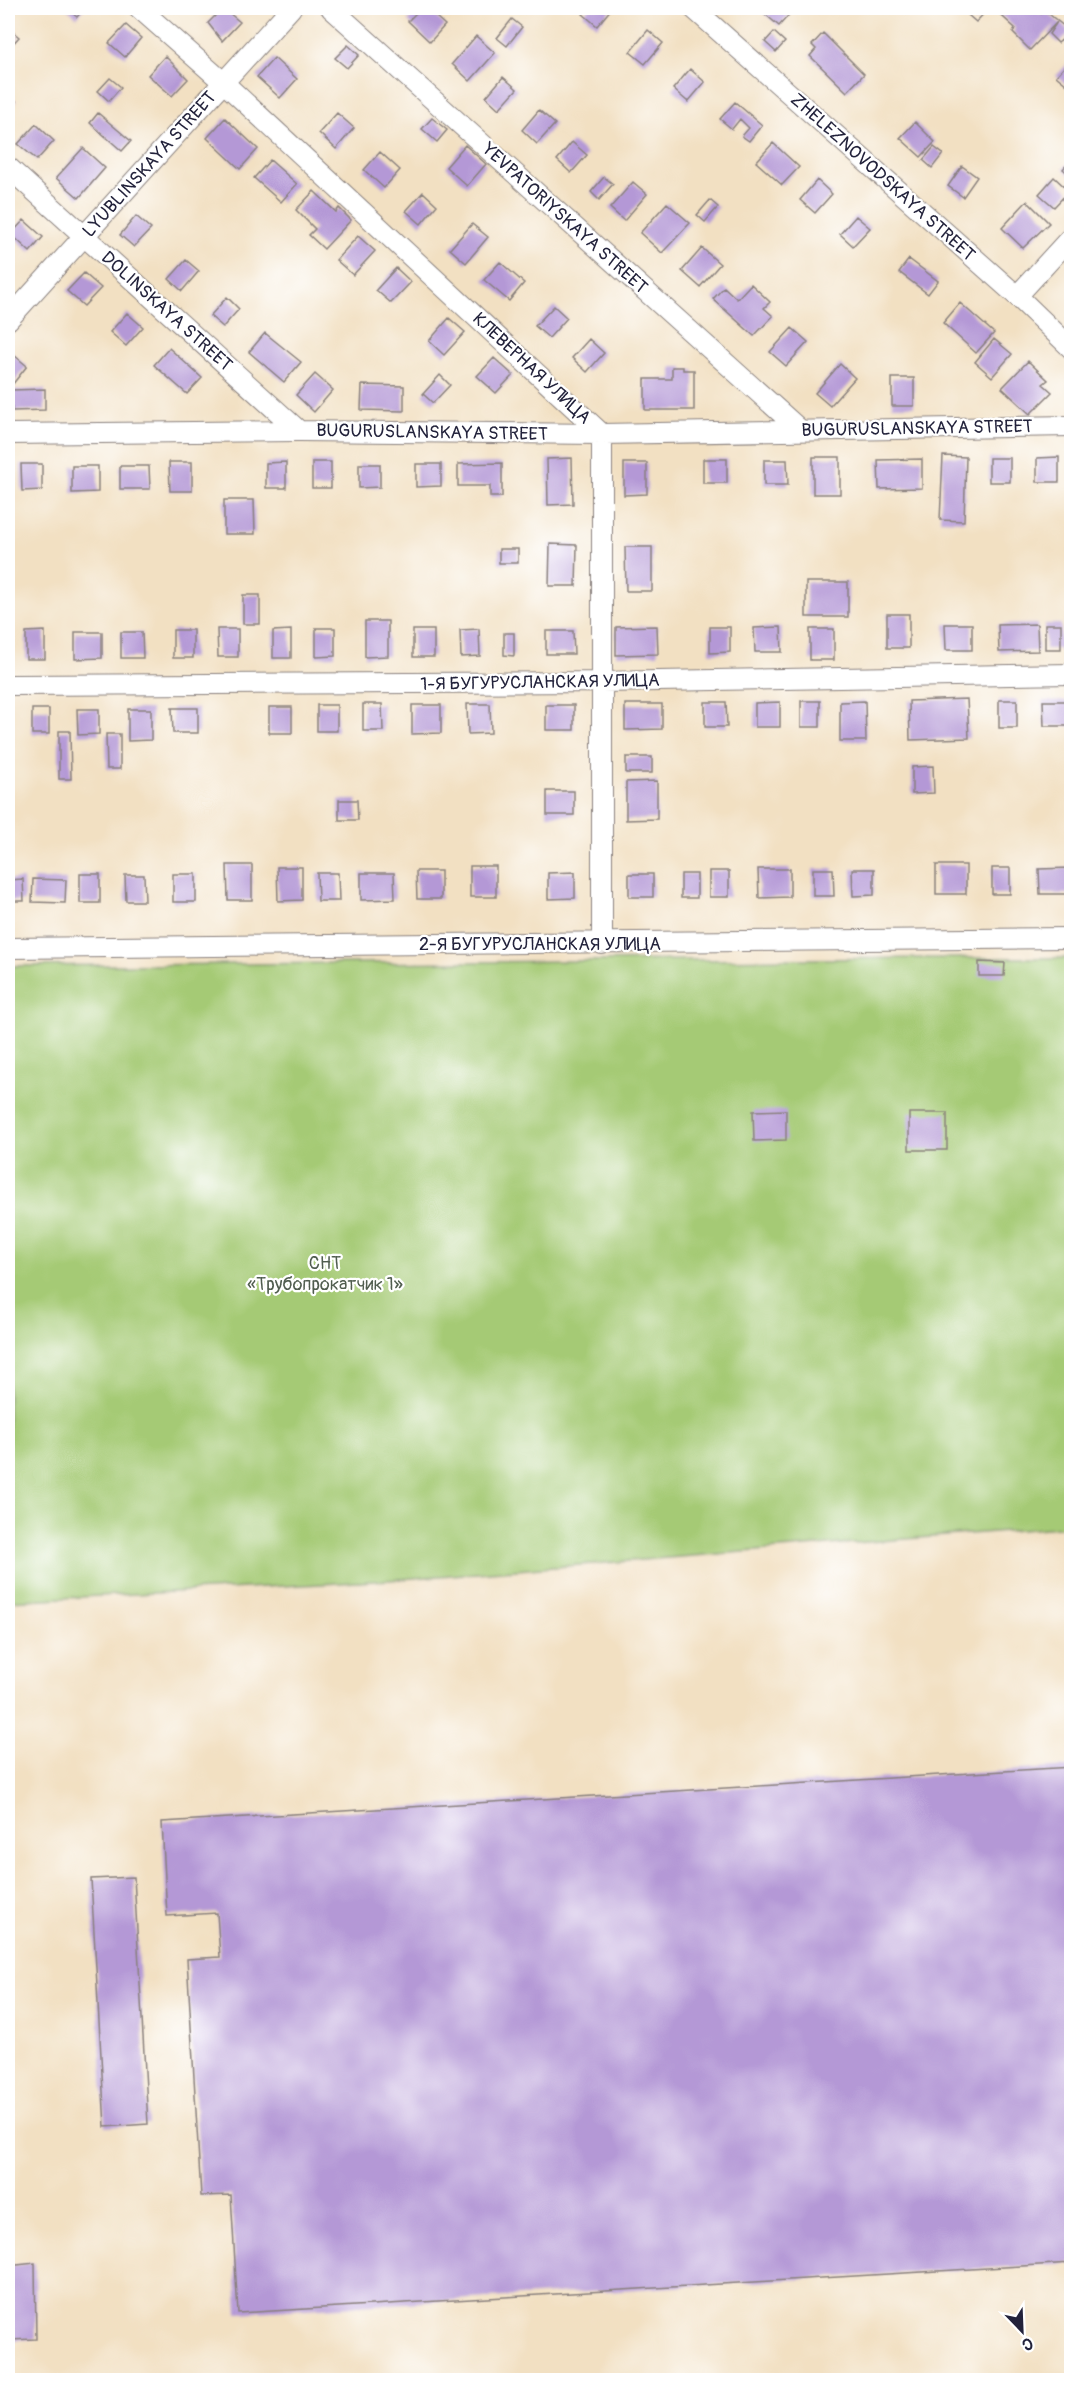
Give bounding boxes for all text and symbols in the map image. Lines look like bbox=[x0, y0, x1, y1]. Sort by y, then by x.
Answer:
street label: LYUBLINSKAYA STREET bbox=[78, 86, 221, 242]
street label: ZHELEZNOVODSKAYA STREET bbox=[786, 88, 980, 266]
street label: YEVPATORIYSKAYA STREET bbox=[476, 137, 652, 299]
street label: DOLINSKAYA STREET bbox=[96, 246, 237, 376]
street label: КЛЕВЕРНАЯ УЛИЦА bbox=[468, 308, 596, 429]
street label: BUGURUSLANSKAYA STREET bbox=[801, 415, 1033, 442]
street label: BUGURUSLANSKAYA STREET bbox=[316, 419, 548, 446]
street label: 1-Я БУГУРУСЛАНСКАЯ УЛИЦА bbox=[420, 669, 660, 696]
street label: 2-Я БУГУРУСЛАНСКАЯ УЛИЦА bbox=[419, 933, 661, 956]
park label: СНТ «Трубопрокатчик 1» bbox=[247, 1252, 403, 1296]
north arrow bbox=[992, 2301, 1052, 2361]
text: С bbox=[1019, 2333, 1036, 2355]

